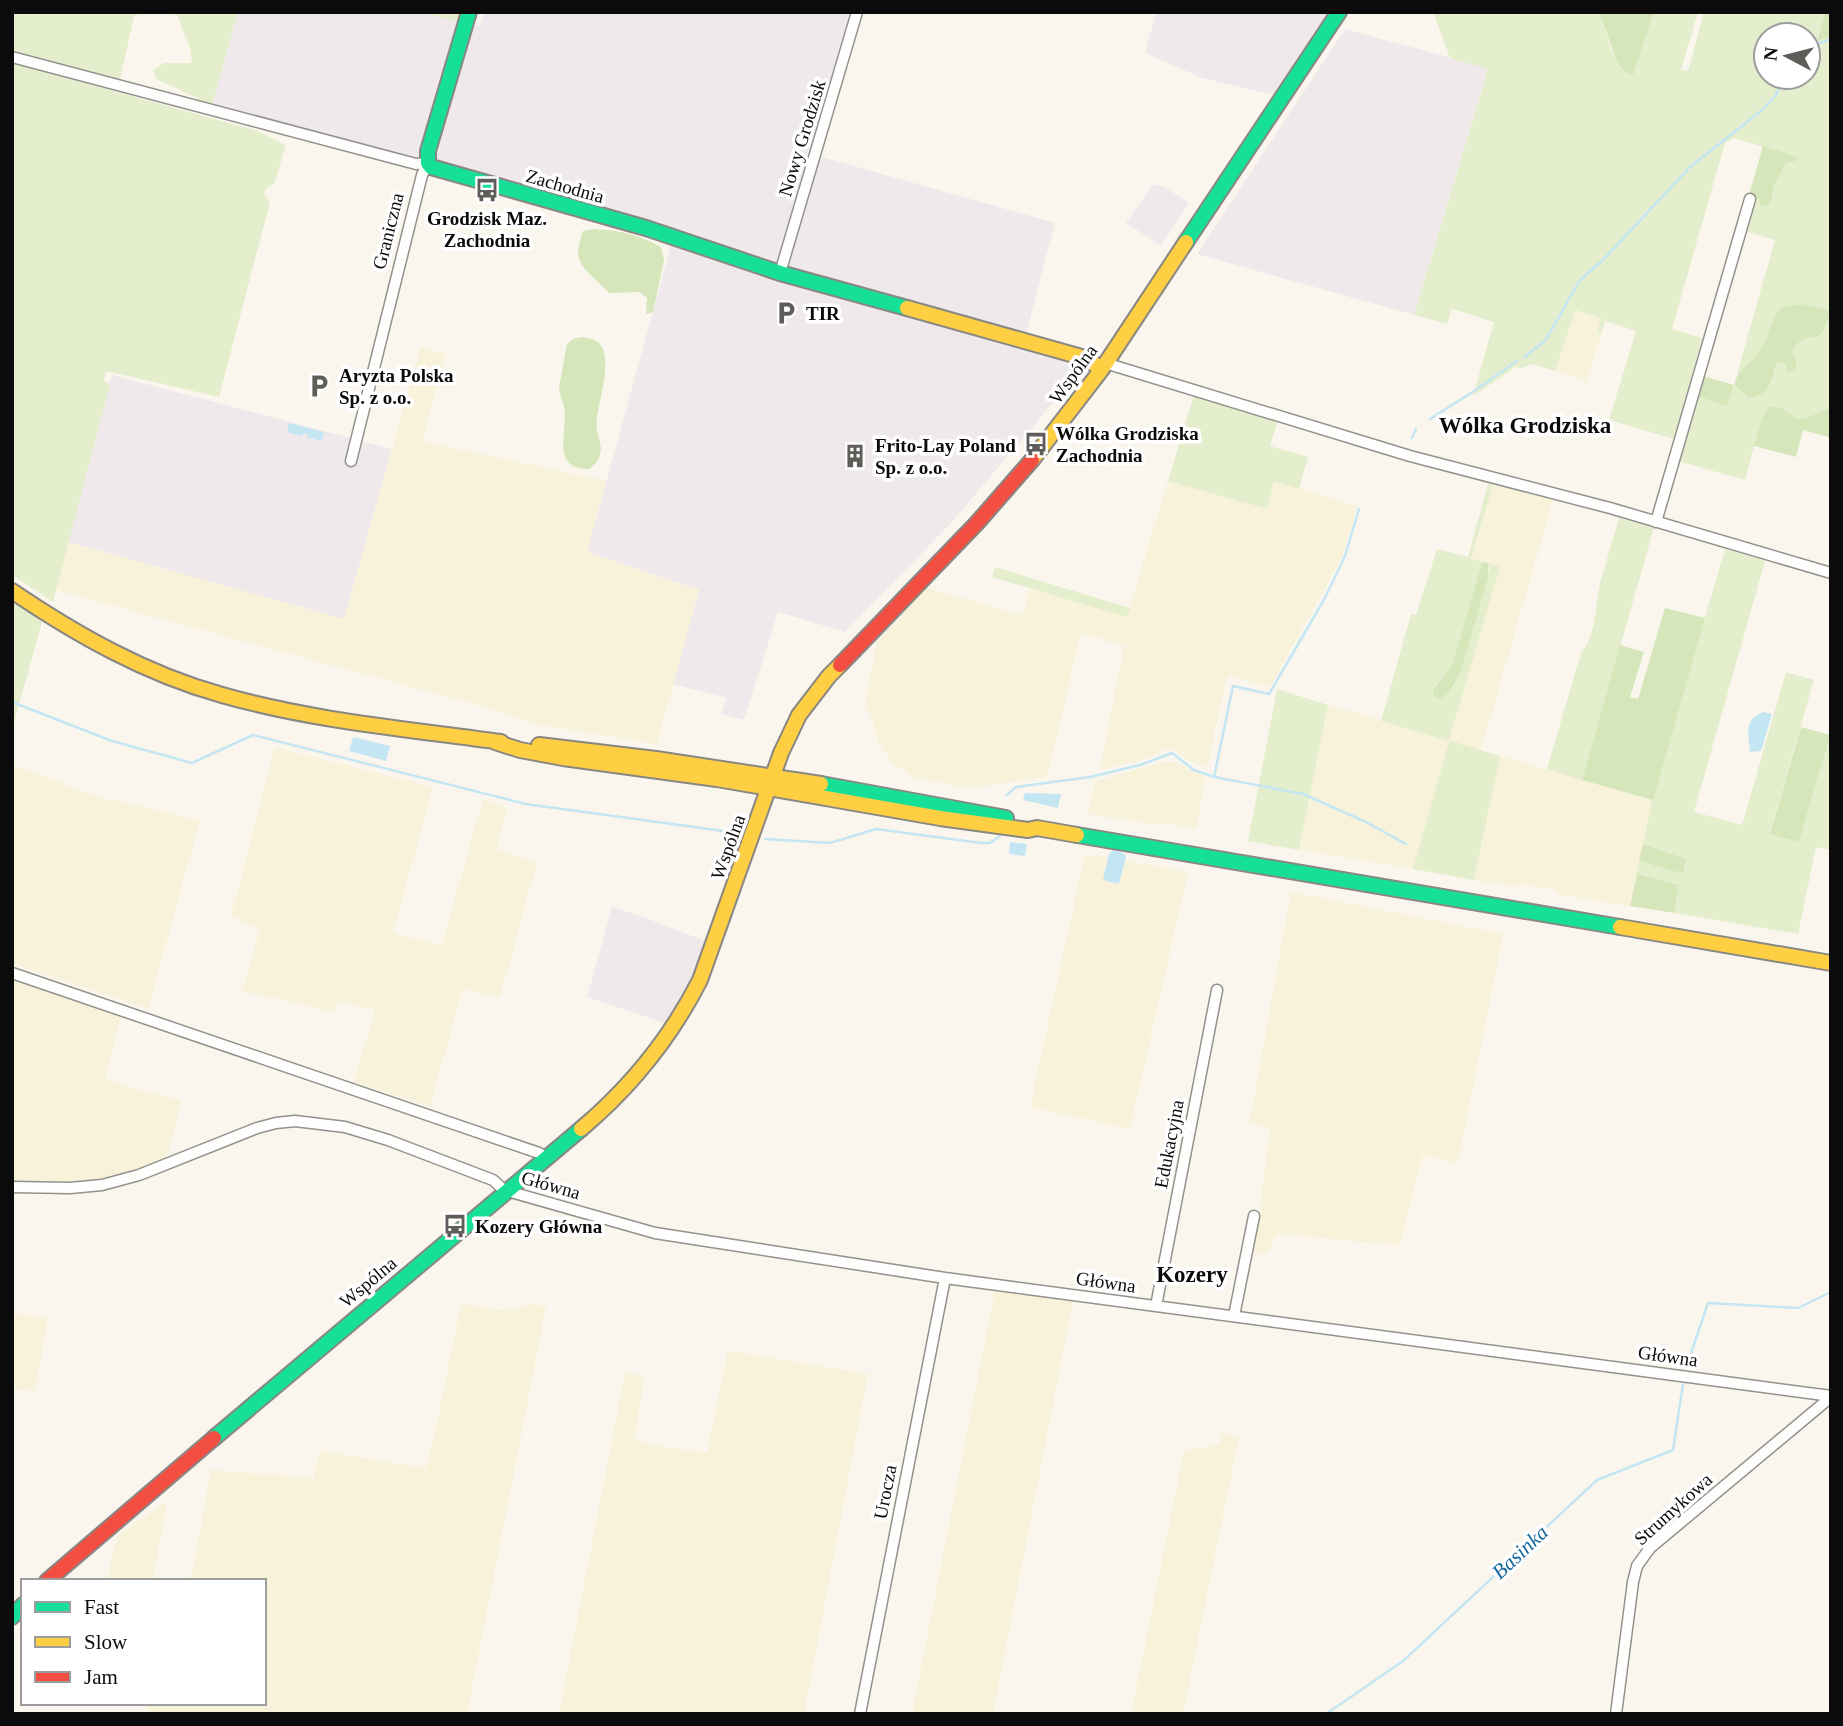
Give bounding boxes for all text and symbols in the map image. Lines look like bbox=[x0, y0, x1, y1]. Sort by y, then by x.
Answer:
north arrow bbox=[1752, 21, 1822, 91]
text: N bbox=[1759, 46, 1782, 62]
street label: Nowy Grodzisk bbox=[774, 77, 830, 199]
street label: Zachodnia bbox=[524, 165, 607, 207]
bus stop icon: Grodzisk Maz. Zachodnia bbox=[473, 176, 501, 204]
street label: Graniczna bbox=[368, 190, 408, 271]
place label: Grodzisk Maz. Zachodnia bbox=[427, 208, 547, 251]
parking icon: TIR bbox=[772, 299, 800, 327]
place label: TIR bbox=[806, 303, 840, 324]
street label: Wspólna bbox=[1045, 340, 1102, 407]
place label: Aryzta Polska Sp. z o.o. bbox=[339, 365, 454, 408]
parking icon: Aryzta Polska Sp. z o.o. bbox=[305, 372, 333, 400]
district label: Wólka Grodziska bbox=[1439, 413, 1612, 438]
place label: Wólka Grodziska Zachodnia bbox=[1056, 423, 1199, 466]
bus stop icon: Wólka Grodziska Zachodnia bbox=[1022, 430, 1050, 458]
place label: Frito-Lay Poland Sp. z o.o. bbox=[875, 435, 1016, 478]
building icon: Frito-Lay Poland Sp. z o.o. bbox=[841, 442, 869, 470]
street label: Wspólna bbox=[707, 811, 750, 882]
street label: Edukacyjna bbox=[1150, 1097, 1188, 1190]
street label: Główna bbox=[519, 1167, 583, 1204]
bus stop icon: Kozery Główna bbox=[441, 1212, 469, 1240]
place label: Kozery Główna bbox=[475, 1216, 603, 1237]
street label: Wspólna bbox=[335, 1252, 401, 1312]
district label: Kozery bbox=[1156, 1262, 1228, 1287]
street label: Główna bbox=[1075, 1267, 1138, 1297]
street label: Główna bbox=[1637, 1341, 1700, 1371]
street label: Urocza bbox=[869, 1463, 901, 1521]
street label: Strumykowa bbox=[1630, 1468, 1717, 1549]
water label: Basinka bbox=[1487, 1520, 1553, 1584]
legend bbox=[21, 1579, 266, 1705]
text: Fast bbox=[84, 1595, 119, 1619]
text: Slow bbox=[84, 1630, 128, 1654]
text: Jam bbox=[84, 1665, 118, 1689]

